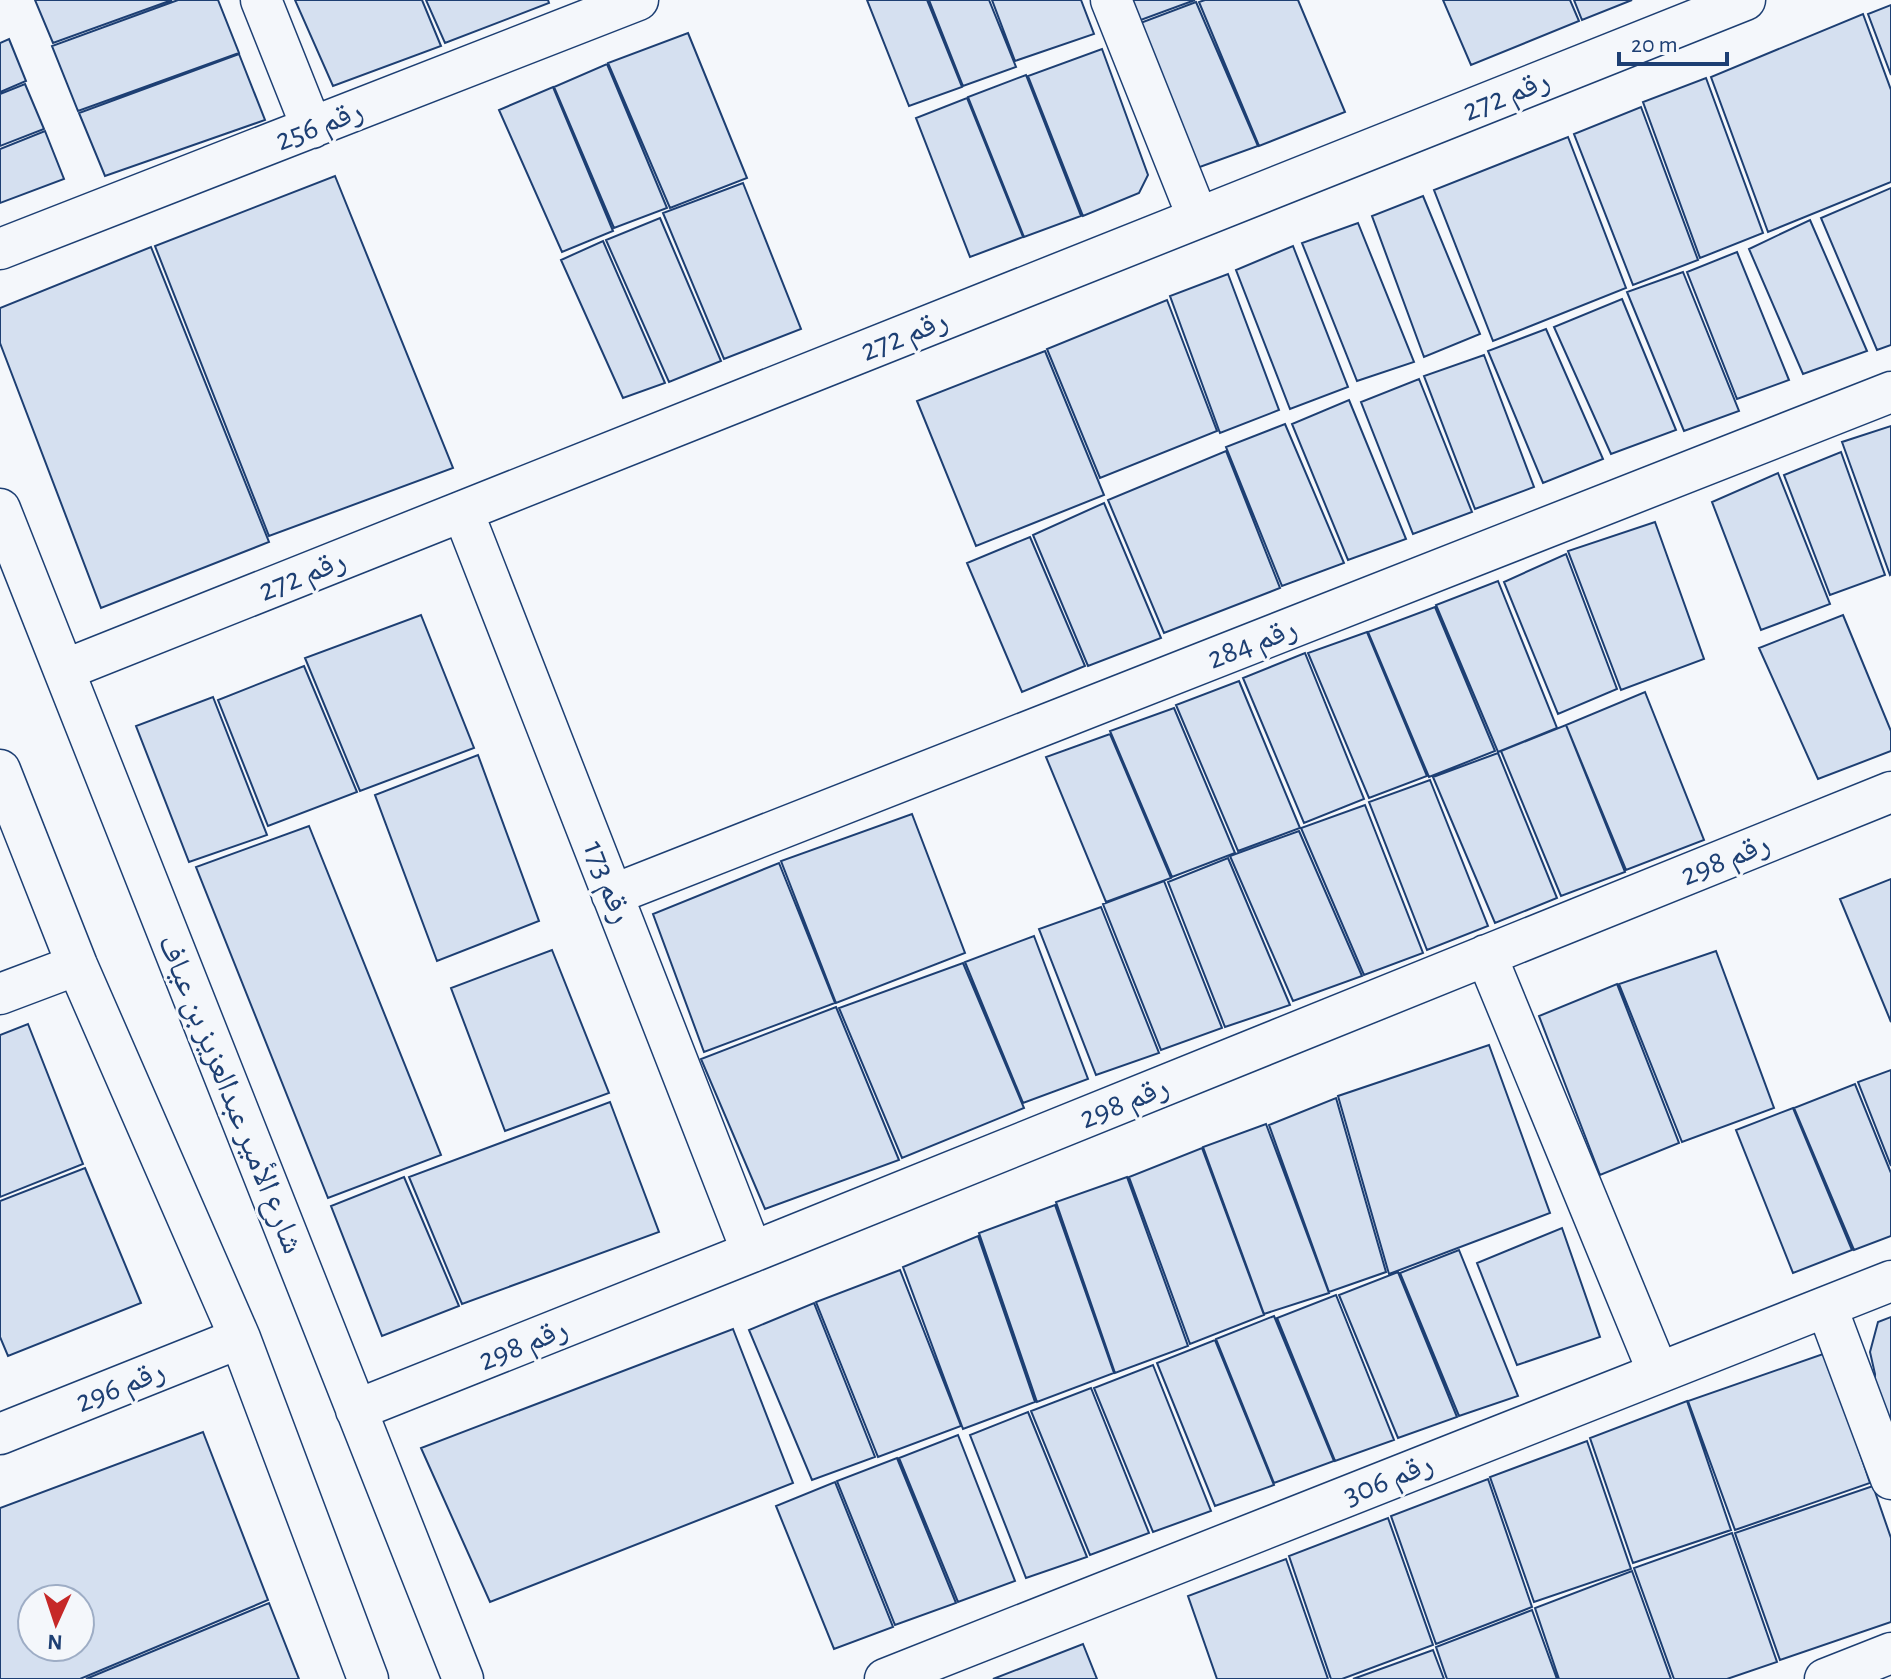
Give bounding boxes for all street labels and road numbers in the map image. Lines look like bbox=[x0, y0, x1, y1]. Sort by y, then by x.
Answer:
street label: رقم 272 bbox=[1458, 63, 1555, 130]
street label: رقم 256 bbox=[271, 94, 369, 160]
street label: رقم 272 bbox=[856, 303, 953, 370]
street label: رقم 272 bbox=[254, 543, 351, 610]
street label: رقم 284 bbox=[1203, 611, 1303, 678]
street label: رقم 298 bbox=[1676, 827, 1775, 895]
street label: رقم 173 bbox=[574, 836, 638, 929]
street label: شارع الأمير عبدالعزيز بن عياف bbox=[150, 930, 310, 1259]
street label: رقم 298 bbox=[1075, 1070, 1174, 1138]
street label: رقم 298 bbox=[474, 1312, 573, 1380]
street label: رقم 296 bbox=[71, 1354, 170, 1422]
street label: رقم 306 bbox=[1339, 1447, 1439, 1515]

